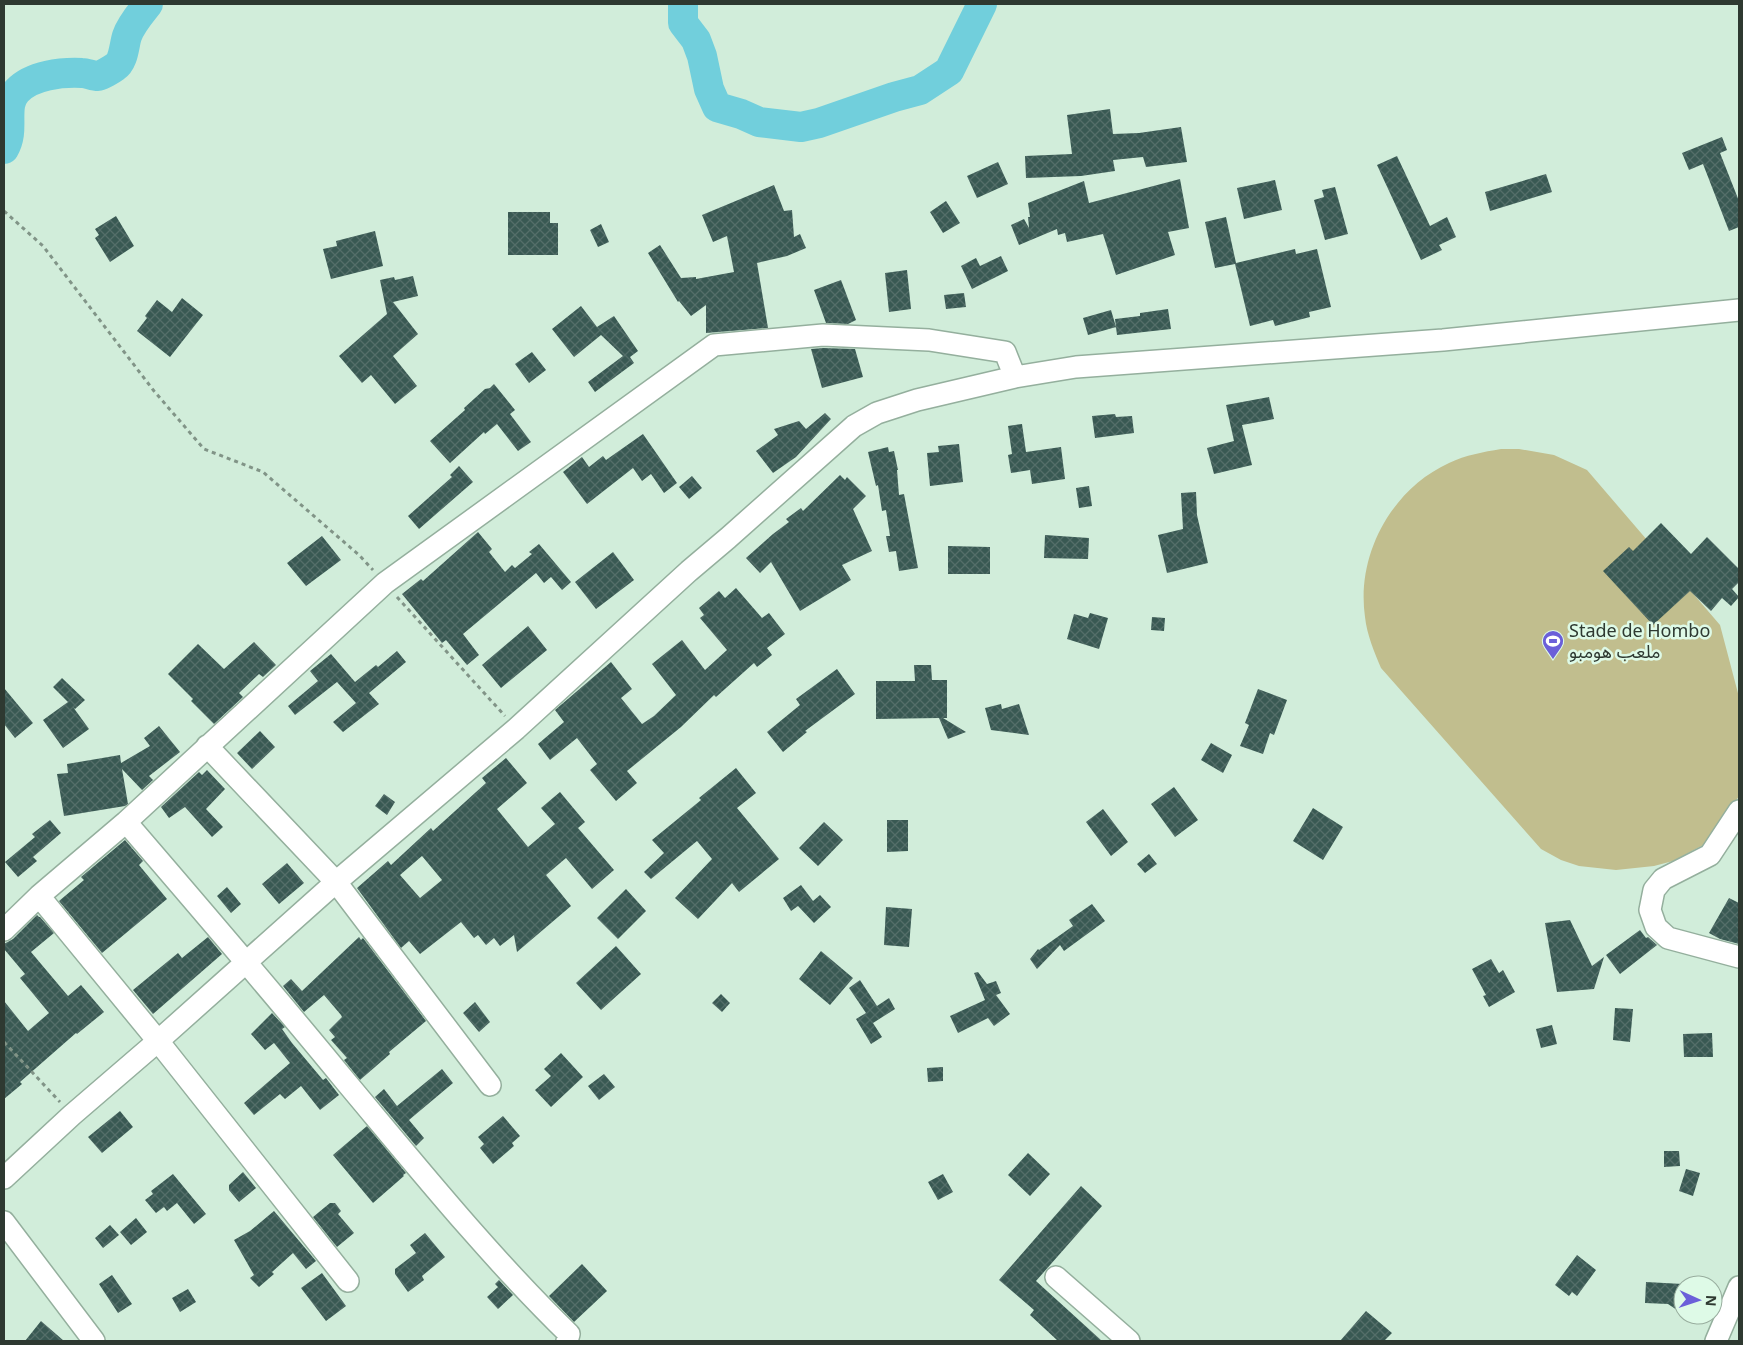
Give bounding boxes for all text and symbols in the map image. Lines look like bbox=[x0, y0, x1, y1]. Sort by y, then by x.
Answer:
place label: Stade de Hombo ملعب هومبو bbox=[1569, 618, 1710, 663]
sports icon: Stade de Hombo ملعب هومبو bbox=[1541, 629, 1565, 660]
north arrow bbox=[1673, 1275, 1723, 1325]
text: N bbox=[1702, 1295, 1721, 1307]

